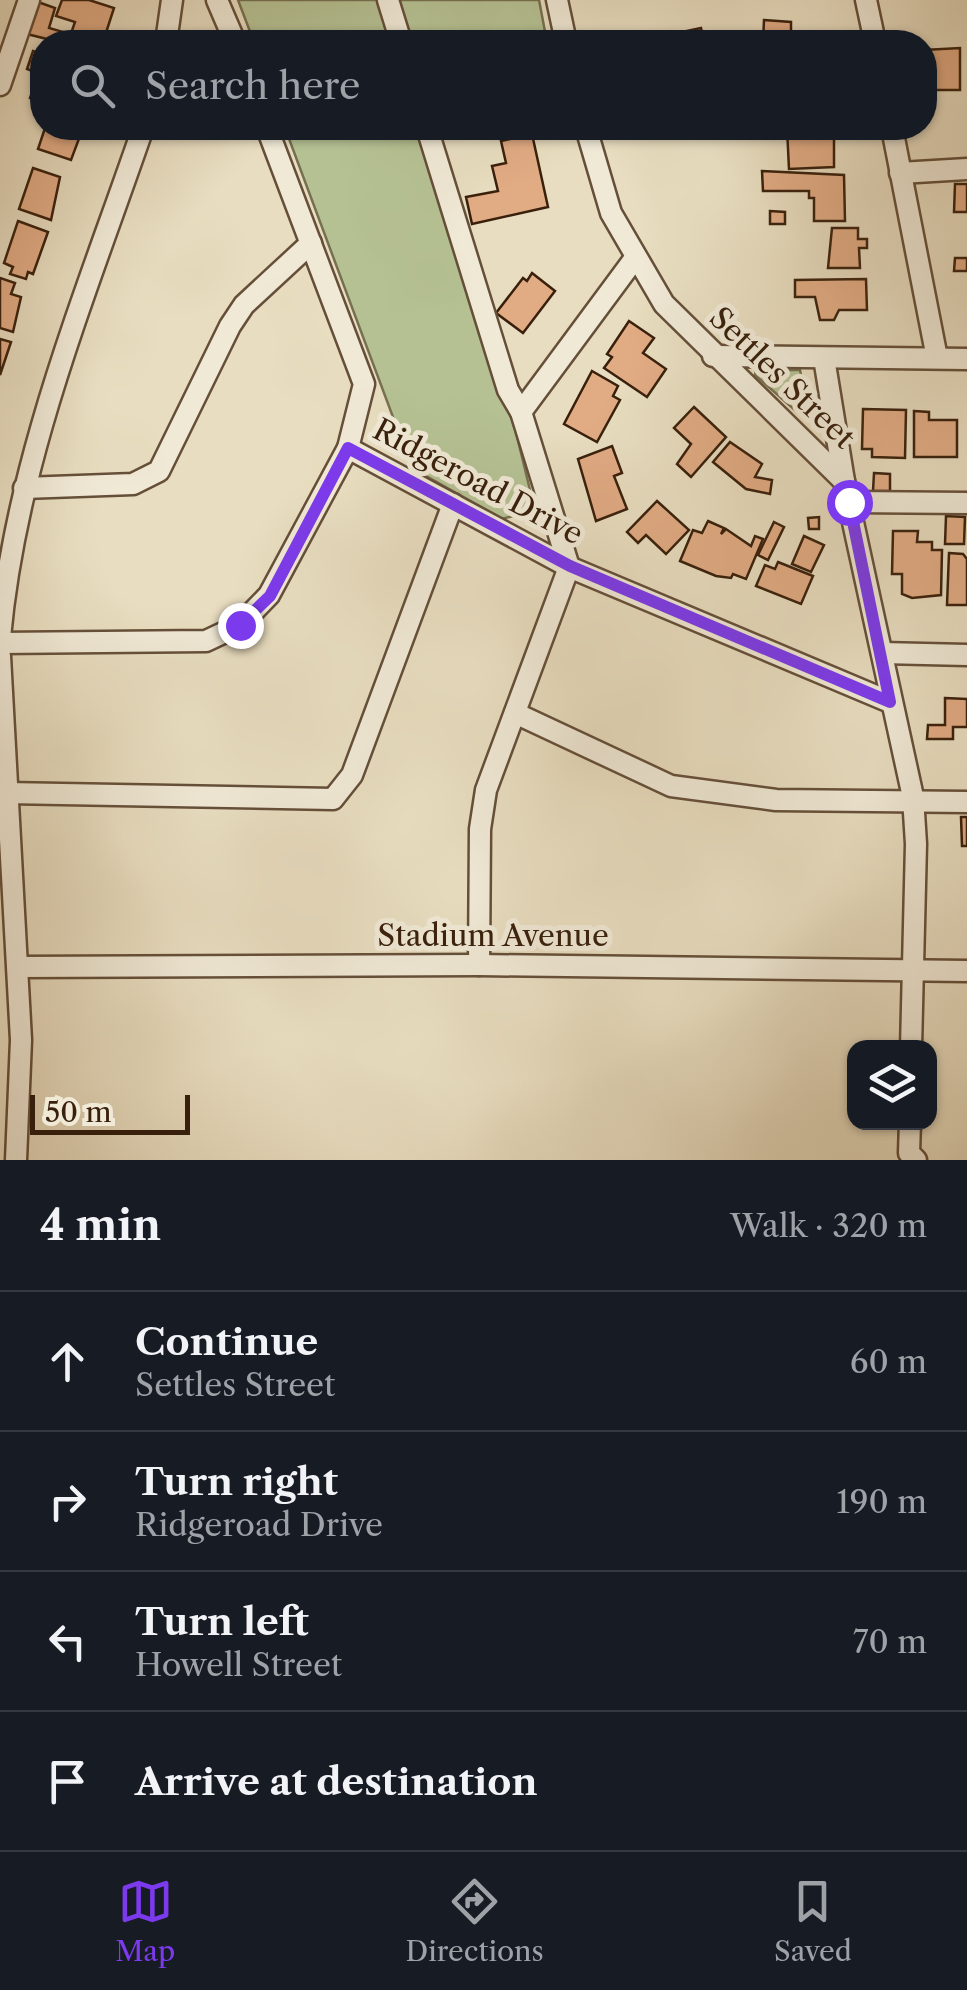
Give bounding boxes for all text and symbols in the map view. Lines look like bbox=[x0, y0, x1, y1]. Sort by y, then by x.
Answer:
search box bbox=[30, 30, 937, 140]
icon: search bbox=[65, 58, 120, 113]
text: Search here bbox=[145, 62, 360, 109]
street label: Settles Street bbox=[702, 299, 863, 456]
street label: Ridgeroad Drive bbox=[367, 411, 590, 552]
route start bbox=[827, 480, 873, 526]
route end bbox=[218, 603, 264, 649]
street label: Stadium Avenue bbox=[377, 917, 609, 954]
map controls bbox=[847, 1040, 937, 1130]
button: layers bbox=[847, 1040, 937, 1130]
scale bar bbox=[30, 1090, 190, 1134]
text: 50 m bbox=[45, 1095, 112, 1129]
text: 4 min bbox=[40, 1199, 161, 1251]
text: Walk · 320 m bbox=[730, 1206, 927, 1245]
text: Continue bbox=[135, 1318, 318, 1365]
icon: ahead bbox=[40, 1334, 95, 1389]
text: 60 m bbox=[850, 1342, 927, 1381]
text: Settles Street bbox=[135, 1365, 335, 1404]
text: Turn right bbox=[135, 1458, 338, 1505]
icon: right bbox=[40, 1474, 95, 1529]
text: 190 m bbox=[836, 1482, 927, 1521]
text: Ridgeroad Drive bbox=[135, 1505, 383, 1544]
text: Turn left bbox=[135, 1598, 309, 1645]
icon: left bbox=[40, 1614, 95, 1669]
text: 70 m bbox=[853, 1622, 927, 1661]
text: Howell Street bbox=[135, 1645, 342, 1684]
icon: arrive bbox=[40, 1754, 95, 1809]
text: Arrive at destination bbox=[135, 1758, 538, 1805]
tab: Map bbox=[115, 1874, 175, 1968]
tab: Directions bbox=[405, 1874, 544, 1968]
tab: Saved bbox=[774, 1874, 852, 1968]

